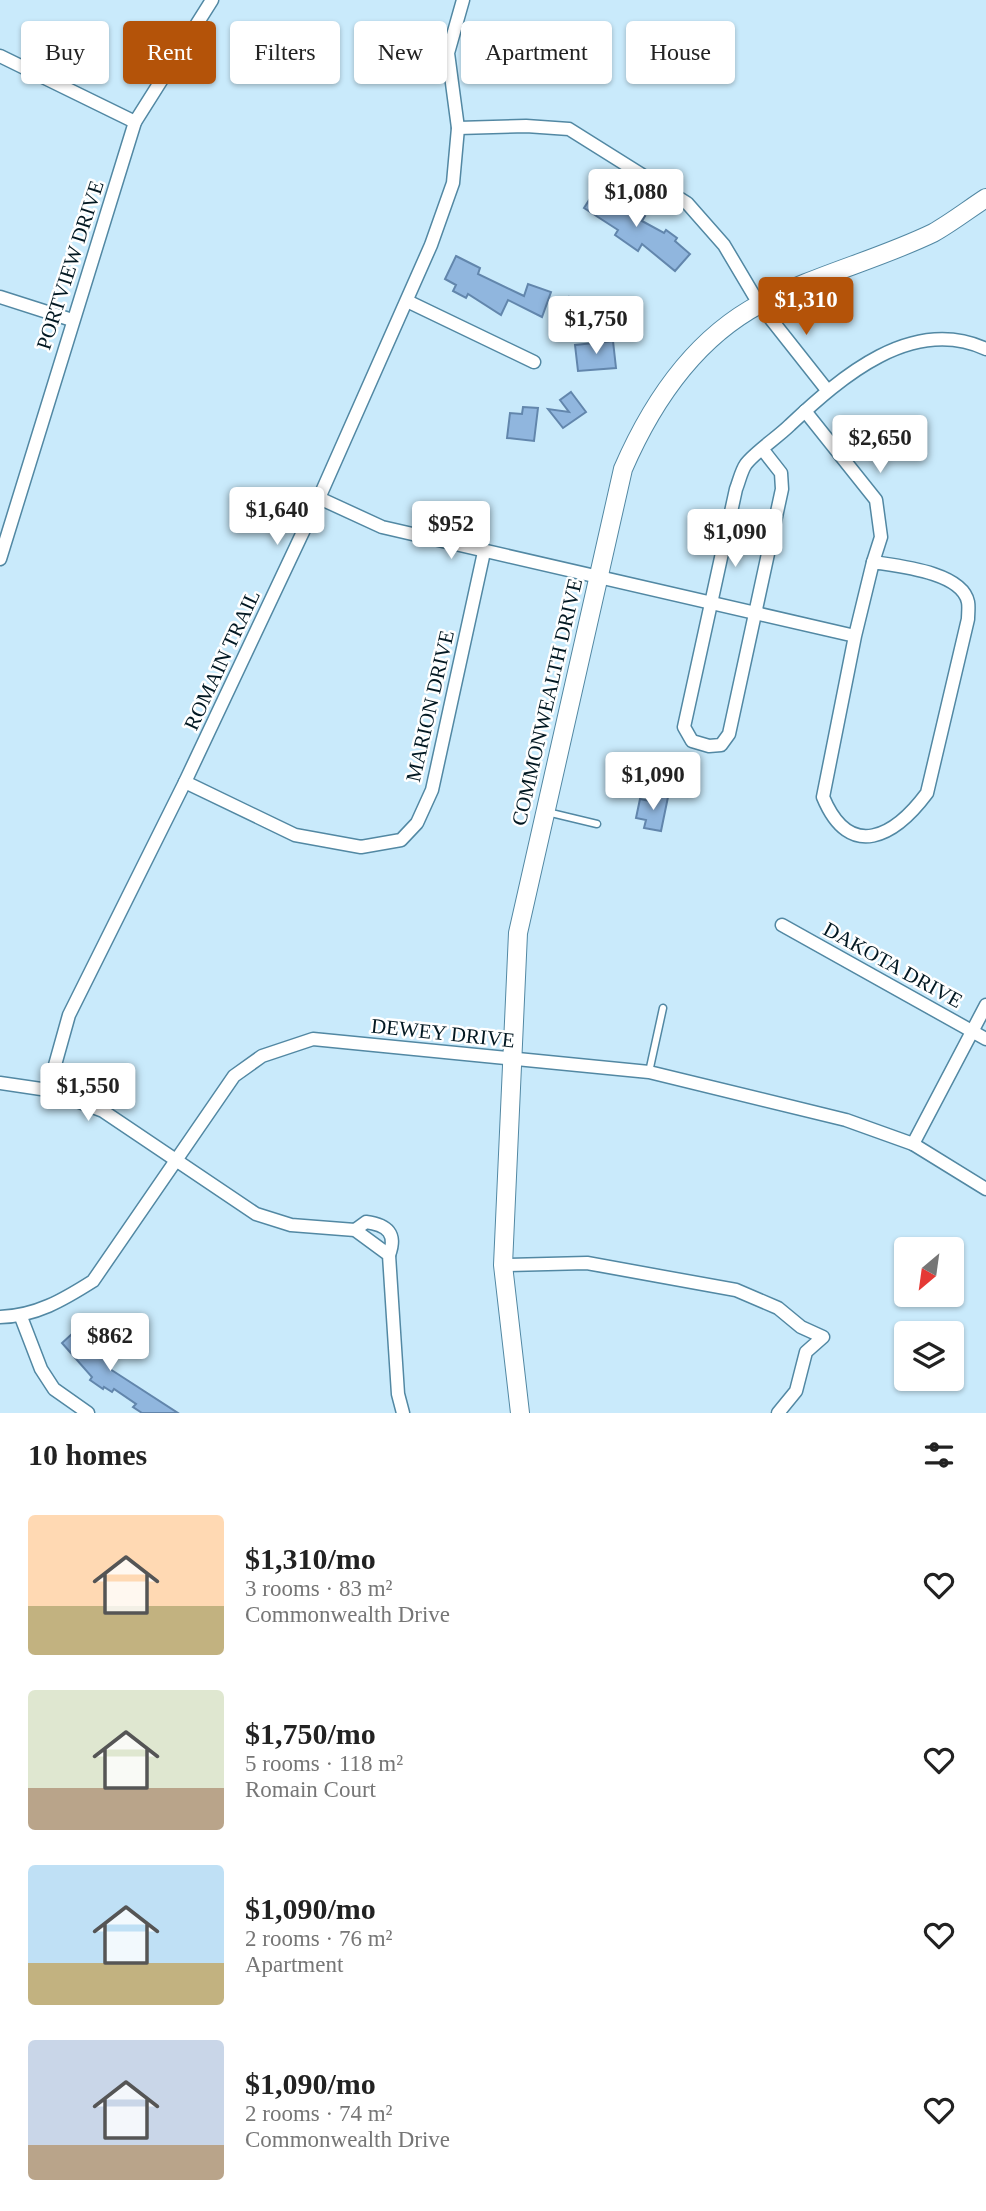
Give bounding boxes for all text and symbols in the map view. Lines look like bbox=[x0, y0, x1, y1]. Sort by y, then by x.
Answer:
chip: Buy bbox=[21, 21, 109, 84]
chip: Rent bbox=[123, 21, 216, 84]
chip: Filters bbox=[230, 21, 340, 84]
chip: New bbox=[354, 21, 447, 84]
chip: Apartment bbox=[461, 21, 612, 84]
chip: House bbox=[626, 21, 735, 84]
pin: $1,080 bbox=[579, 170, 693, 229]
street label: PORTVIEW DRIVE bbox=[31, 177, 109, 353]
text: $1,080 bbox=[604, 179, 668, 204]
pin: $1,310 bbox=[749, 278, 863, 337]
text: $1,310 bbox=[774, 287, 838, 312]
pin: $1,750 bbox=[539, 296, 653, 356]
text: $1,750 bbox=[564, 306, 628, 331]
pin: $2,650 bbox=[823, 416, 937, 475]
text: $2,650 bbox=[848, 425, 912, 450]
pin: $1,640 bbox=[220, 488, 334, 547]
text: $1,640 bbox=[245, 497, 309, 522]
pin: $952 bbox=[410, 502, 492, 561]
pin: $1,090 bbox=[678, 510, 792, 569]
text: $952 bbox=[428, 511, 474, 536]
text: $1,090 bbox=[703, 519, 767, 544]
street label: COMMONWEALTH DRIVE bbox=[507, 576, 587, 828]
street label: ROMAIN TRAIL bbox=[179, 586, 265, 734]
street label: MARION DRIVE bbox=[401, 628, 459, 784]
pin: $1,090 bbox=[596, 752, 710, 812]
text: $1,090 bbox=[621, 762, 685, 787]
street label: DAKOTA DRIVE bbox=[819, 917, 967, 1013]
street label: DEWEY DRIVE bbox=[370, 1014, 516, 1052]
pin: $1,550 bbox=[31, 1064, 145, 1123]
text: $1,550 bbox=[56, 1073, 120, 1098]
north arrow bbox=[894, 1237, 964, 1307]
map controls bbox=[894, 1237, 964, 1391]
pin: $862 bbox=[69, 1314, 151, 1373]
button: layers bbox=[894, 1321, 964, 1391]
text: $862 bbox=[87, 1323, 133, 1348]
icon: filters bbox=[920, 1436, 958, 1474]
text: 10 homes bbox=[28, 1438, 147, 1471]
text: $1,310/mo bbox=[245, 1542, 376, 1575]
icon: home bbox=[84, 1543, 168, 1627]
icon: heart bbox=[920, 1566, 958, 1604]
text: 3 rooms · 83 m² bbox=[245, 1576, 392, 1601]
text: Commonwealth Drive bbox=[245, 1602, 450, 1627]
text: $1,750/mo bbox=[245, 1717, 376, 1750]
icon: home bbox=[84, 1718, 168, 1802]
icon: heart bbox=[920, 1741, 958, 1779]
text: 5 rooms · 118 m² bbox=[245, 1751, 403, 1776]
text: Romain Court bbox=[245, 1777, 376, 1802]
text: $1,090/mo bbox=[245, 1892, 376, 1925]
icon: home bbox=[84, 1893, 168, 1977]
icon: heart bbox=[920, 1916, 958, 1954]
text: 2 rooms · 76 m² bbox=[245, 1926, 392, 1951]
text: Apartment bbox=[245, 1952, 343, 1977]
text: $1,090/mo bbox=[245, 2067, 376, 2100]
icon: home bbox=[84, 2068, 168, 2152]
icon: heart bbox=[920, 2091, 958, 2129]
text: 2 rooms · 74 m² bbox=[245, 2101, 392, 2126]
text: Commonwealth Drive bbox=[245, 2127, 450, 2152]

